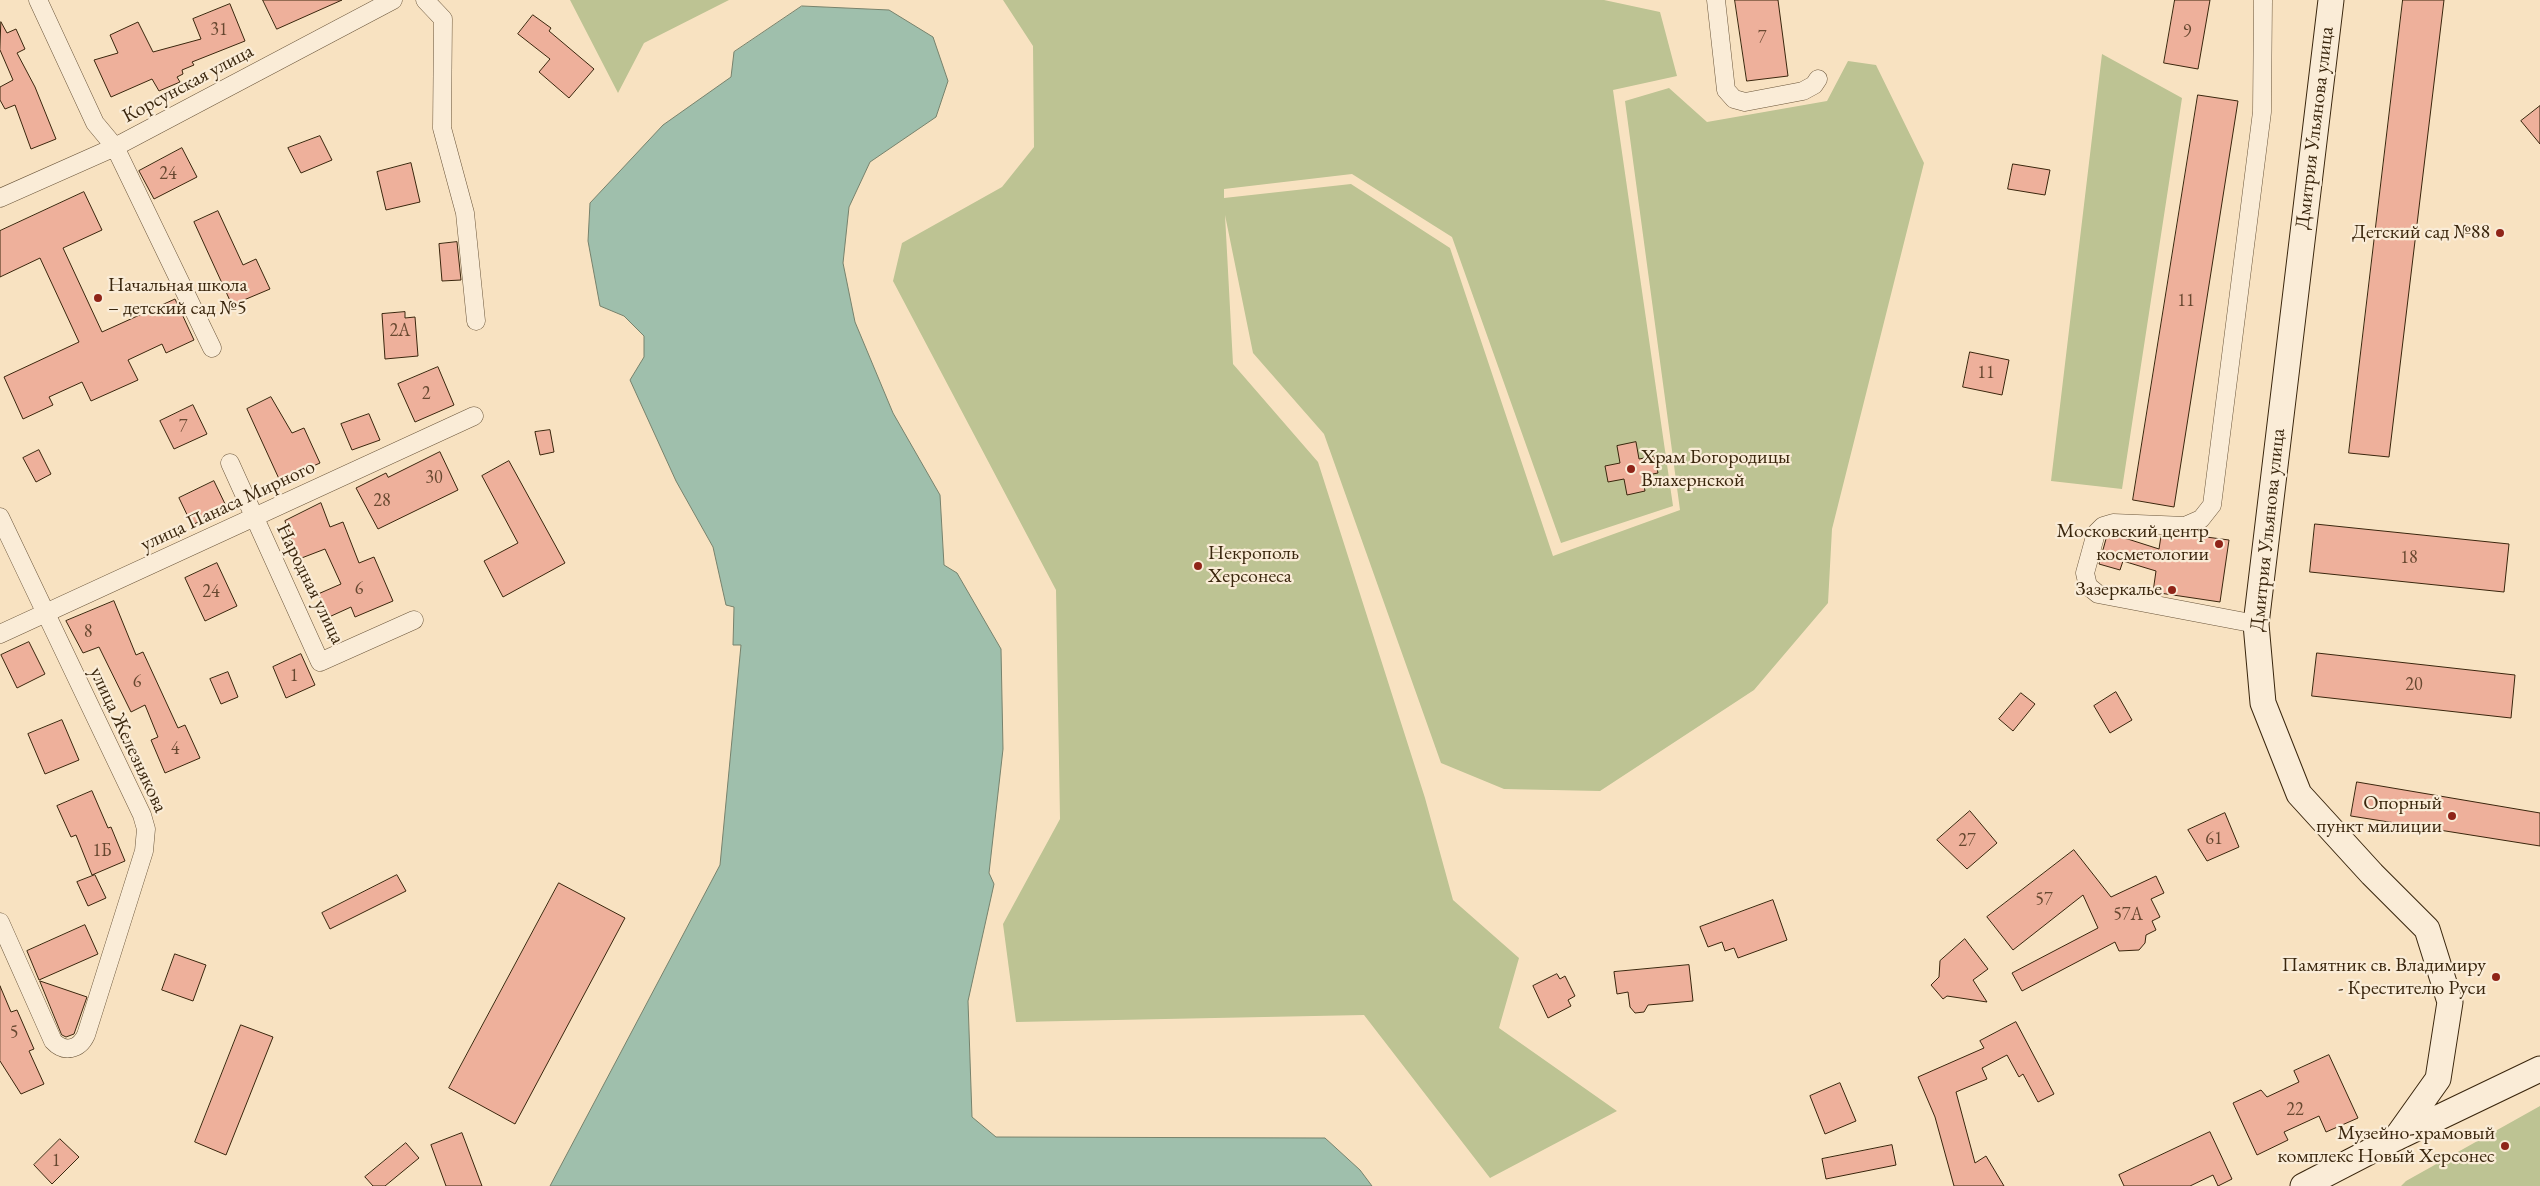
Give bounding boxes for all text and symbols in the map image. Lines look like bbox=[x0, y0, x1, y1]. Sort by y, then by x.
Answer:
house number: 31 bbox=[210, 19, 228, 41]
house number: 9 bbox=[2183, 21, 2191, 43]
street label: Дмитрия Ульянова улица bbox=[2291, 25, 2339, 231]
house number: 7 bbox=[1758, 27, 1766, 49]
street label: Корсунская улица bbox=[118, 39, 258, 129]
house number: 24 bbox=[159, 163, 177, 185]
place label: Детский сад №88 bbox=[2352, 221, 2490, 245]
marker: Детский сад №88 bbox=[2494, 227, 2506, 239]
place label: Начальная школа – детский сад №5 bbox=[108, 274, 247, 321]
house number: 11 bbox=[2177, 290, 2195, 312]
marker: Начальная школа – детский сад №5 bbox=[92, 292, 104, 304]
house number: 2А bbox=[389, 320, 411, 342]
house number: 11 bbox=[1977, 362, 1995, 384]
house number: 2 bbox=[422, 383, 430, 405]
house number: 7 bbox=[179, 416, 187, 438]
street label: Дмитрия Ульянова улица bbox=[2245, 427, 2291, 633]
place label: Храм Богородицы Влахернской bbox=[1641, 446, 1790, 493]
street label: улица Панаса Мирного bbox=[137, 455, 319, 557]
marker: Храм Богородицы Влахернской bbox=[1625, 463, 1637, 475]
house number: 30 bbox=[425, 467, 443, 489]
house number: 28 bbox=[373, 490, 391, 512]
street label: Народная улица bbox=[270, 520, 350, 648]
place label: Московский центр косметологии bbox=[2057, 520, 2209, 567]
marker: Московский центр косметологии bbox=[2213, 538, 2225, 550]
place label: Некрополь Херсонеса bbox=[1208, 542, 1299, 589]
house number: 18 bbox=[2400, 547, 2418, 569]
marker: Некрополь Херсонеса bbox=[1192, 560, 1204, 572]
house number: 6 bbox=[355, 578, 363, 600]
place label: Зазеркалье bbox=[2075, 578, 2162, 602]
house number: 24 bbox=[202, 581, 220, 603]
marker: Зазеркалье bbox=[2166, 584, 2178, 596]
house number: 8 bbox=[84, 621, 92, 643]
street label: улица Железнякова bbox=[84, 663, 172, 817]
house number: 1 bbox=[290, 665, 298, 687]
house number: 6 bbox=[133, 671, 141, 693]
house number: 20 bbox=[2405, 674, 2423, 696]
house number: 4 bbox=[171, 738, 179, 760]
place label: Опорный пункт милиции bbox=[2316, 792, 2442, 839]
marker: Опорный пункт милиции bbox=[2446, 810, 2458, 822]
house number: 61 bbox=[2205, 828, 2223, 850]
house number: 27 bbox=[1958, 830, 1976, 852]
house number: 1Б bbox=[92, 840, 112, 862]
house number: 57 bbox=[2035, 889, 2053, 911]
house number: 57А bbox=[2113, 904, 2143, 926]
place label: Памятник св. Владимиру - Крестителю Руси bbox=[2282, 954, 2486, 1001]
marker: Памятник св. Владимиру - Крестителю Руси bbox=[2490, 971, 2502, 983]
house number: 5 bbox=[10, 1022, 18, 1044]
house number: 22 bbox=[2286, 1099, 2304, 1121]
place label: Музейно-храмовый комплекс Новый Херсонес bbox=[2277, 1122, 2495, 1169]
marker: Музейно-храмовый комплекс Новый Херсонес bbox=[2499, 1140, 2511, 1152]
house number: 1 bbox=[52, 1150, 60, 1172]

